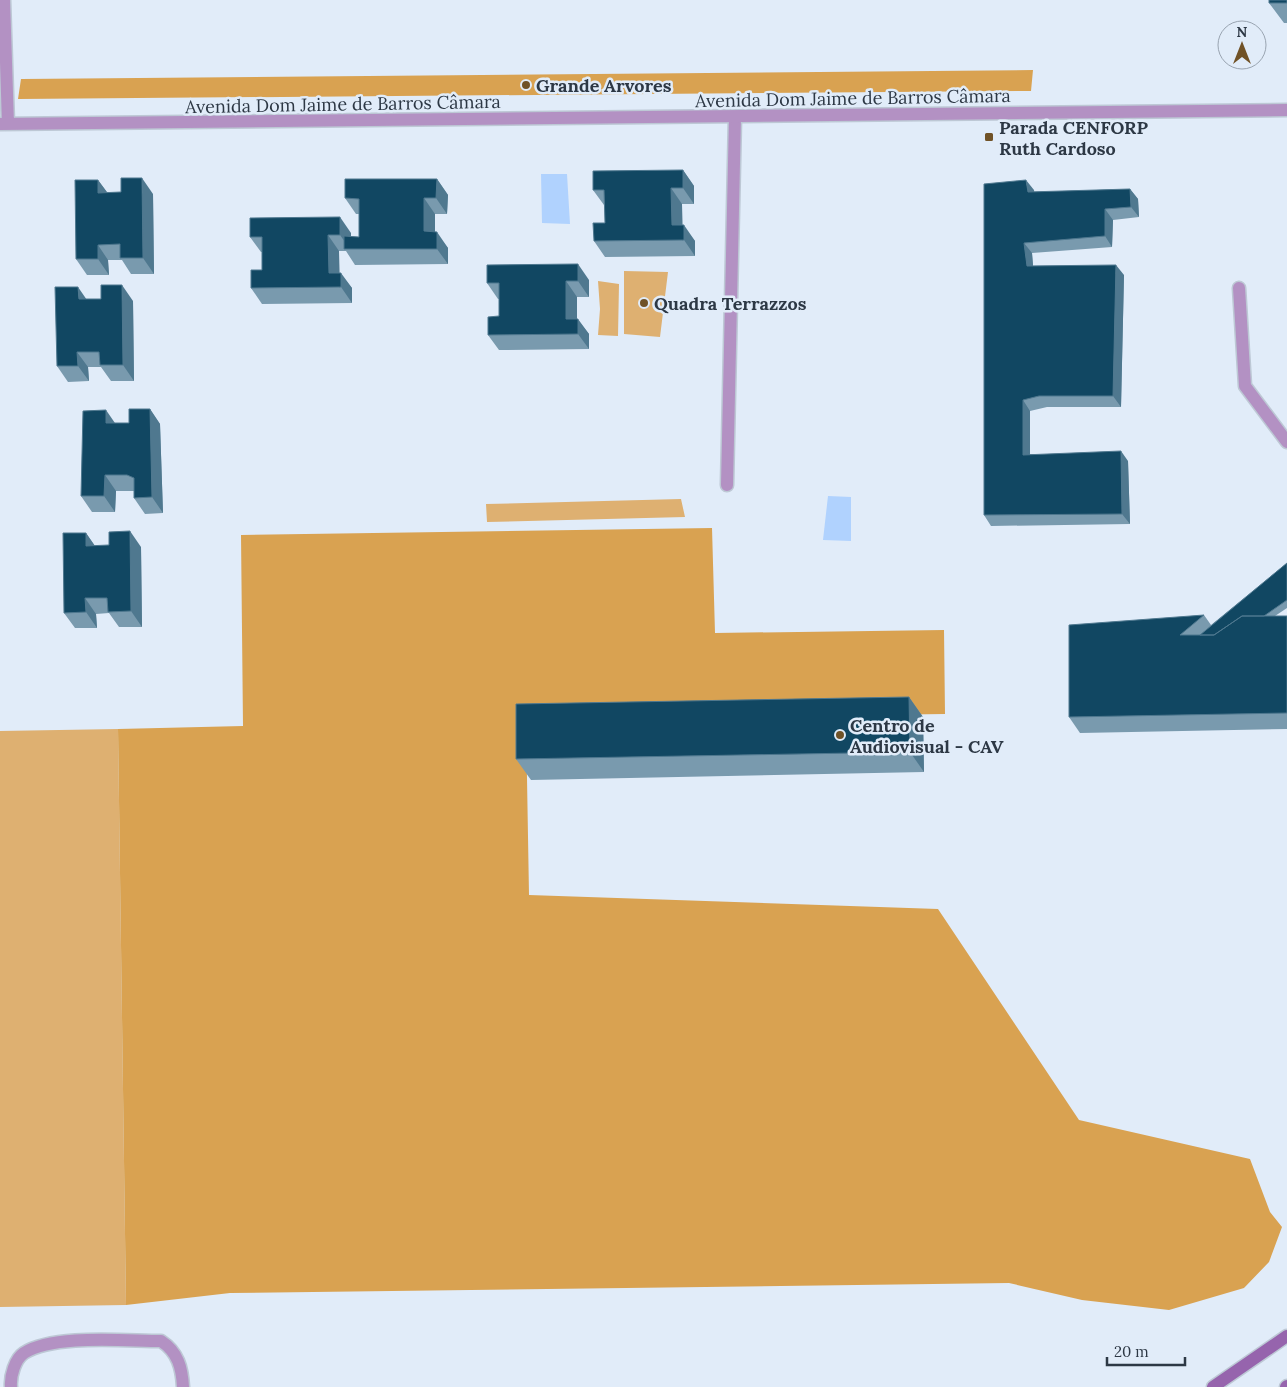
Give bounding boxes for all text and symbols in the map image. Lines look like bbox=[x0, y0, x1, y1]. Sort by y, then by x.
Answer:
north arrow bbox=[1217, 20, 1267, 70]
text: N bbox=[1237, 23, 1248, 41]
place label: Grande Arvores bbox=[536, 74, 672, 97]
marker: Grande Arvores bbox=[520, 79, 532, 91]
street label: Avenida Dom Jaime de Barros Câmara bbox=[694, 84, 1011, 112]
street label: Avenida Dom Jaime de Barros Câmara bbox=[184, 90, 501, 118]
place label: Parada CENFORP Ruth Cardoso bbox=[999, 116, 1148, 160]
marker: Parada CENFORP Ruth Cardoso bbox=[983, 131, 995, 143]
place label: Quadra Terrazzos bbox=[654, 292, 807, 315]
marker: Quadra Terrazzos bbox=[638, 297, 650, 309]
place label: Centro de Audiovisual - CAV bbox=[850, 714, 1004, 758]
marker: Centro de Audiovisual - CAV bbox=[834, 729, 846, 741]
scale bar bbox=[1107, 1334, 1184, 1366]
text: 20 m bbox=[1114, 1342, 1149, 1361]

